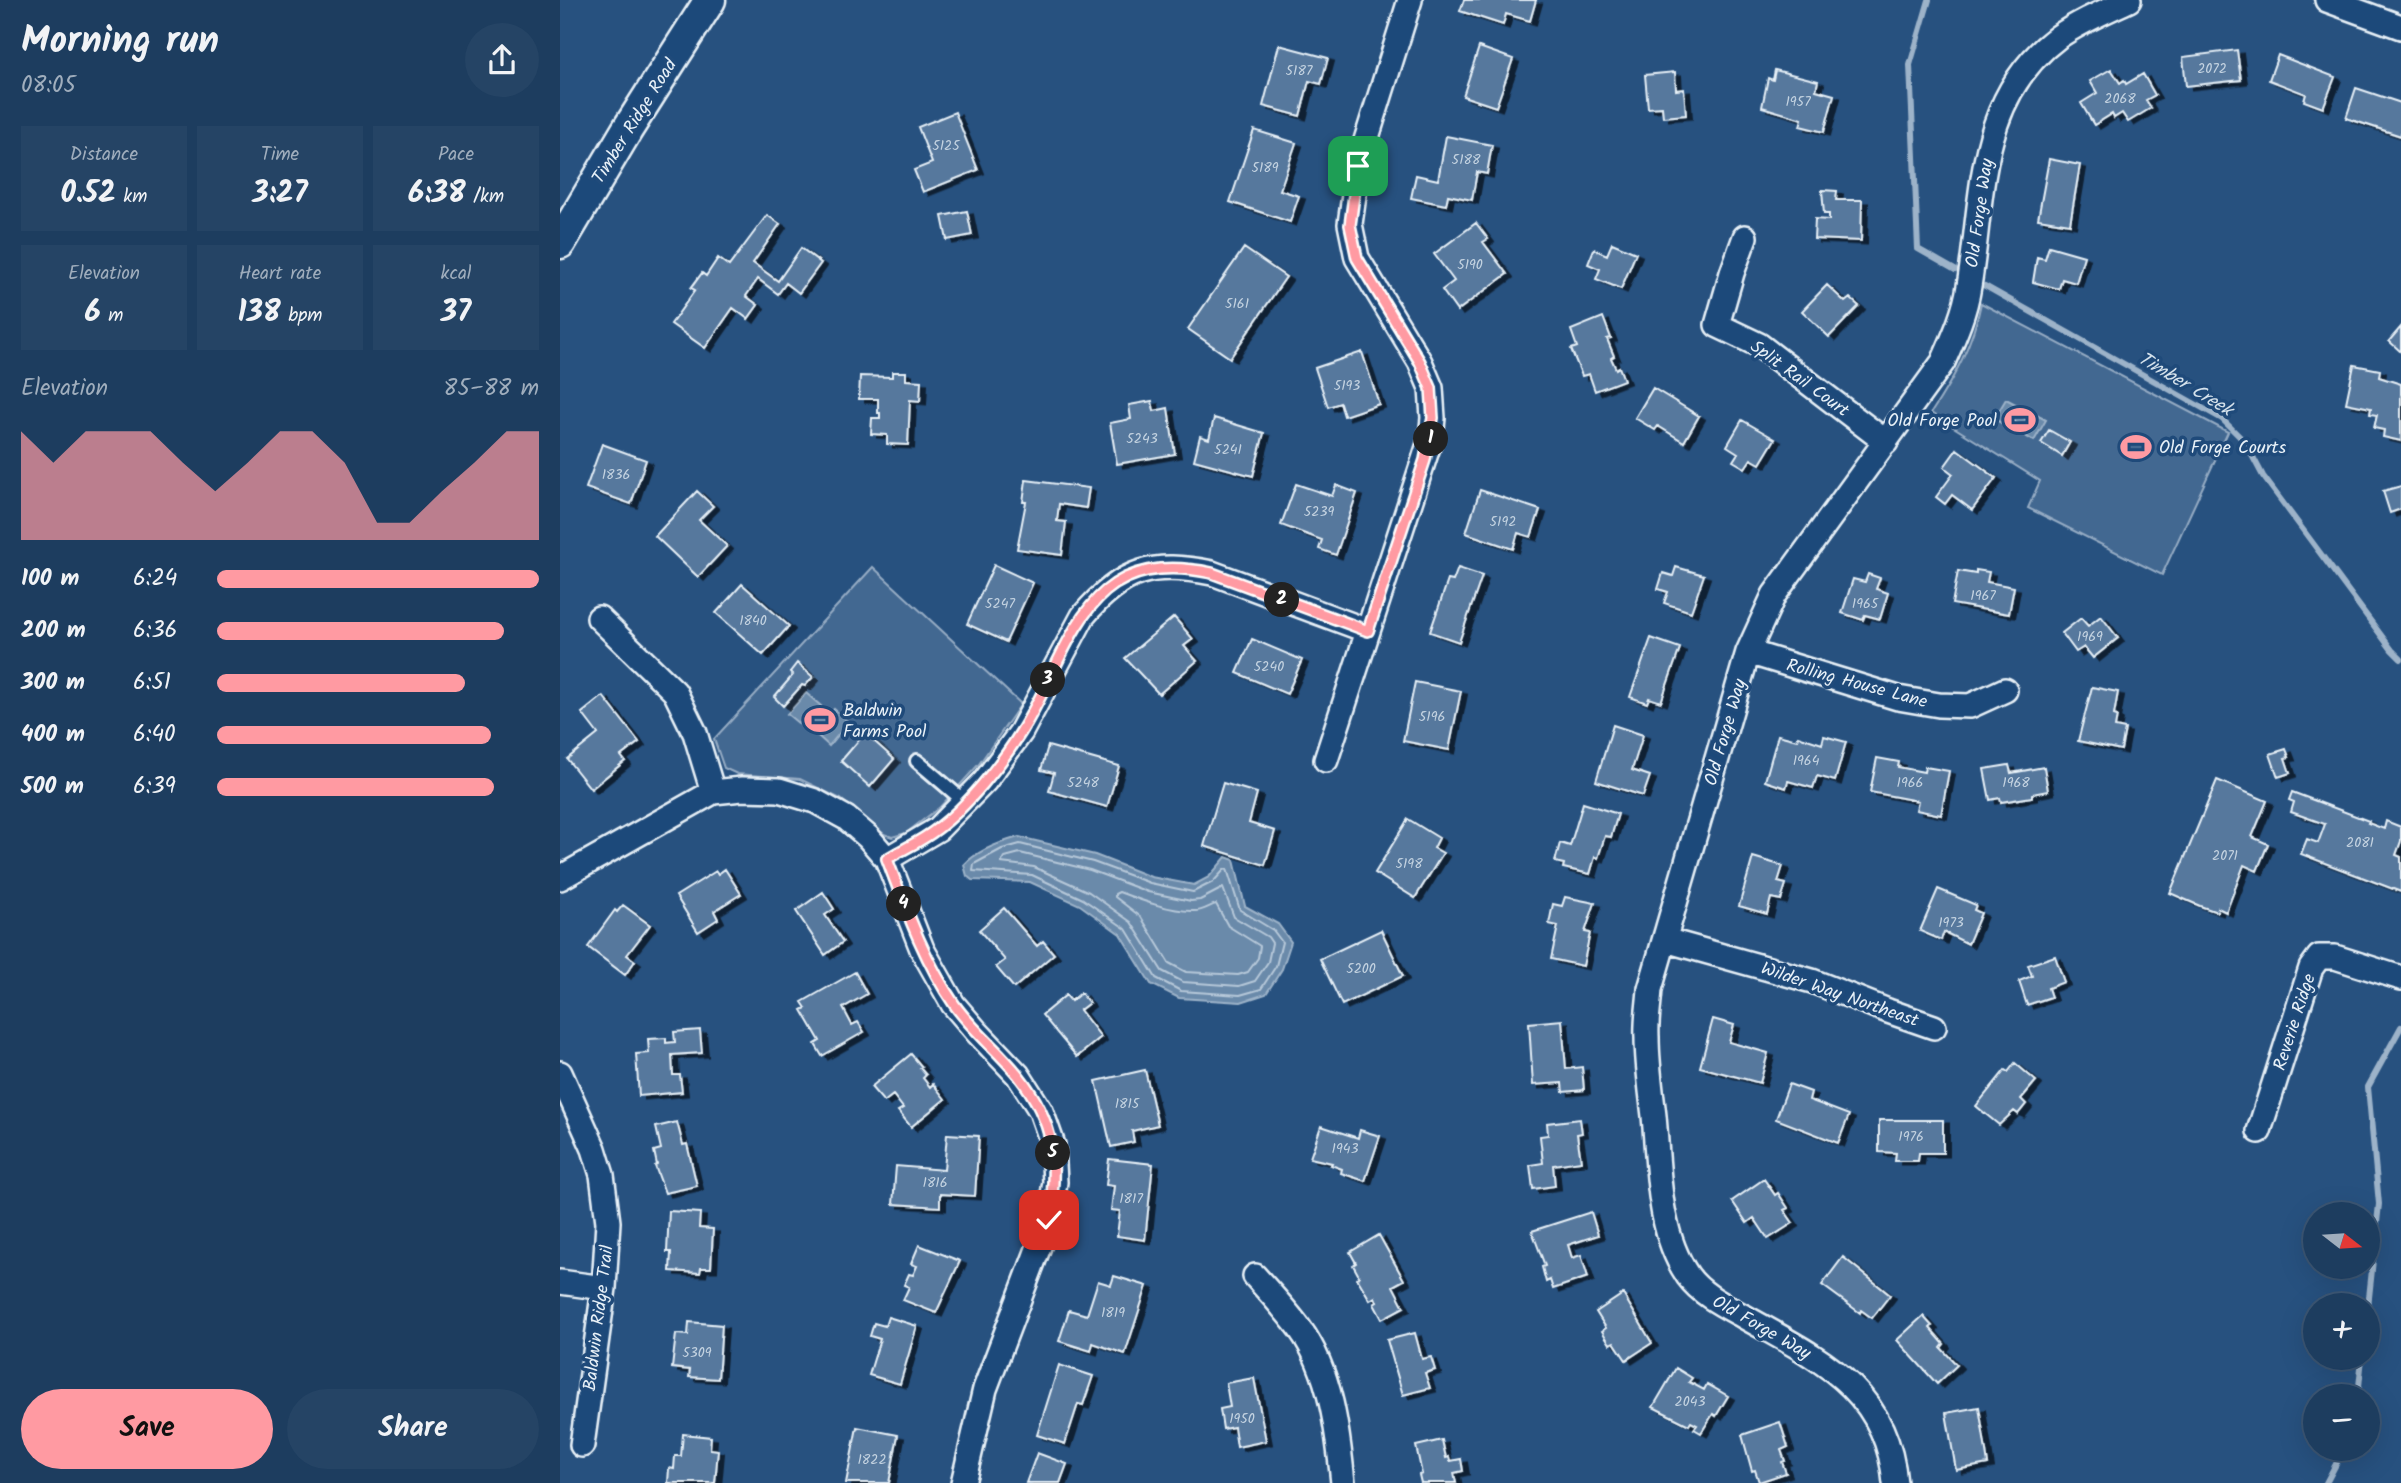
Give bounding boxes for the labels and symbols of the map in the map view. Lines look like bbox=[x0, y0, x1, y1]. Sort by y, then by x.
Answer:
street label: Timber Ridge Road bbox=[585, 53, 686, 190]
house number: 2072 bbox=[2197, 58, 2227, 80]
house number: 5187 bbox=[1286, 60, 1313, 82]
house number: 2068 bbox=[2104, 88, 2136, 110]
house number: 1957 bbox=[1785, 91, 1811, 113]
house number: 5125 bbox=[932, 135, 961, 157]
pin bbox=[1328, 136, 1388, 196]
house number: 5188 bbox=[1452, 149, 1481, 171]
street label: Old Forge Way bbox=[1958, 156, 2003, 270]
house number: 5189 bbox=[1251, 157, 1279, 179]
house number: 5190 bbox=[1457, 254, 1483, 276]
house number: 5161 bbox=[1225, 293, 1249, 315]
street label: Split Rail Court bbox=[1743, 333, 1856, 426]
water label: Timber Creek bbox=[2132, 345, 2241, 426]
house number: 5193 bbox=[1334, 375, 1360, 397]
sports icon: Old Forge Pool bbox=[2003, 403, 2037, 437]
place label: Old Forge Pool bbox=[1887, 407, 1998, 436]
pin: 1 bbox=[1414, 422, 1448, 457]
house number: 5243 bbox=[1126, 428, 1158, 450]
sports icon: Old Forge Courts bbox=[2119, 430, 2153, 464]
place label: Old Forge Courts bbox=[2159, 434, 2287, 463]
house number: 5241 bbox=[1214, 439, 1242, 461]
house number: 1836 bbox=[602, 464, 630, 486]
house number: 5239 bbox=[1304, 501, 1334, 523]
house number: 5192 bbox=[1490, 511, 1516, 533]
pin: 2 bbox=[1264, 582, 1300, 618]
house number: 1967 bbox=[1970, 585, 1996, 607]
house number: 5247 bbox=[985, 593, 1015, 615]
house number: 1965 bbox=[1852, 593, 1880, 615]
house number: 1840 bbox=[739, 610, 767, 632]
house number: 1969 bbox=[2077, 626, 2103, 648]
street label: Rolling House Lane bbox=[1783, 652, 1930, 717]
house number: 5240 bbox=[1254, 656, 1284, 678]
pin: 3 bbox=[1030, 662, 1065, 698]
street label: Old Forge Way bbox=[1697, 675, 1756, 789]
place label: Baldwin Farms Pool bbox=[843, 697, 927, 747]
sports icon: Baldwin Farms Pool bbox=[803, 703, 837, 737]
house number: 5196 bbox=[1419, 706, 1445, 728]
house number: 1964 bbox=[1793, 750, 1820, 772]
house number: 5248 bbox=[1067, 772, 1099, 794]
house number: 1966 bbox=[1897, 772, 1923, 794]
house number: 1968 bbox=[2002, 772, 2030, 794]
house number: 2081 bbox=[2346, 832, 2374, 854]
house number: 2071 bbox=[2212, 845, 2238, 867]
house number: 5198 bbox=[1395, 853, 1423, 875]
pin: 4 bbox=[886, 886, 922, 922]
house number: 1973 bbox=[1938, 912, 1964, 934]
street label: Wilder Way Northeast bbox=[1757, 955, 1923, 1036]
house number: 5200 bbox=[1346, 958, 1376, 980]
street label: Reverie Ridge bbox=[2266, 970, 2325, 1075]
house number: 1815 bbox=[1115, 1093, 1141, 1115]
house number: 1976 bbox=[1898, 1126, 1924, 1148]
pin: 5 bbox=[1036, 1136, 1070, 1170]
house number: 1943 bbox=[1332, 1138, 1358, 1160]
house number: 1816 bbox=[922, 1172, 948, 1194]
house number: 1817 bbox=[1119, 1188, 1143, 1210]
pin bbox=[1019, 1190, 1079, 1250]
north arrow bbox=[2303, 1202, 2380, 1279]
street label: Baldwin Ridge Trail bbox=[576, 1243, 623, 1393]
street label: Old Forge Way bbox=[1706, 1288, 1817, 1369]
house number: 1819 bbox=[1101, 1302, 1125, 1324]
house number: 5309 bbox=[682, 1342, 712, 1364]
house number: 2043 bbox=[1675, 1391, 1705, 1413]
house number: 1950 bbox=[1229, 1408, 1255, 1430]
house number: 1822 bbox=[857, 1449, 887, 1471]

